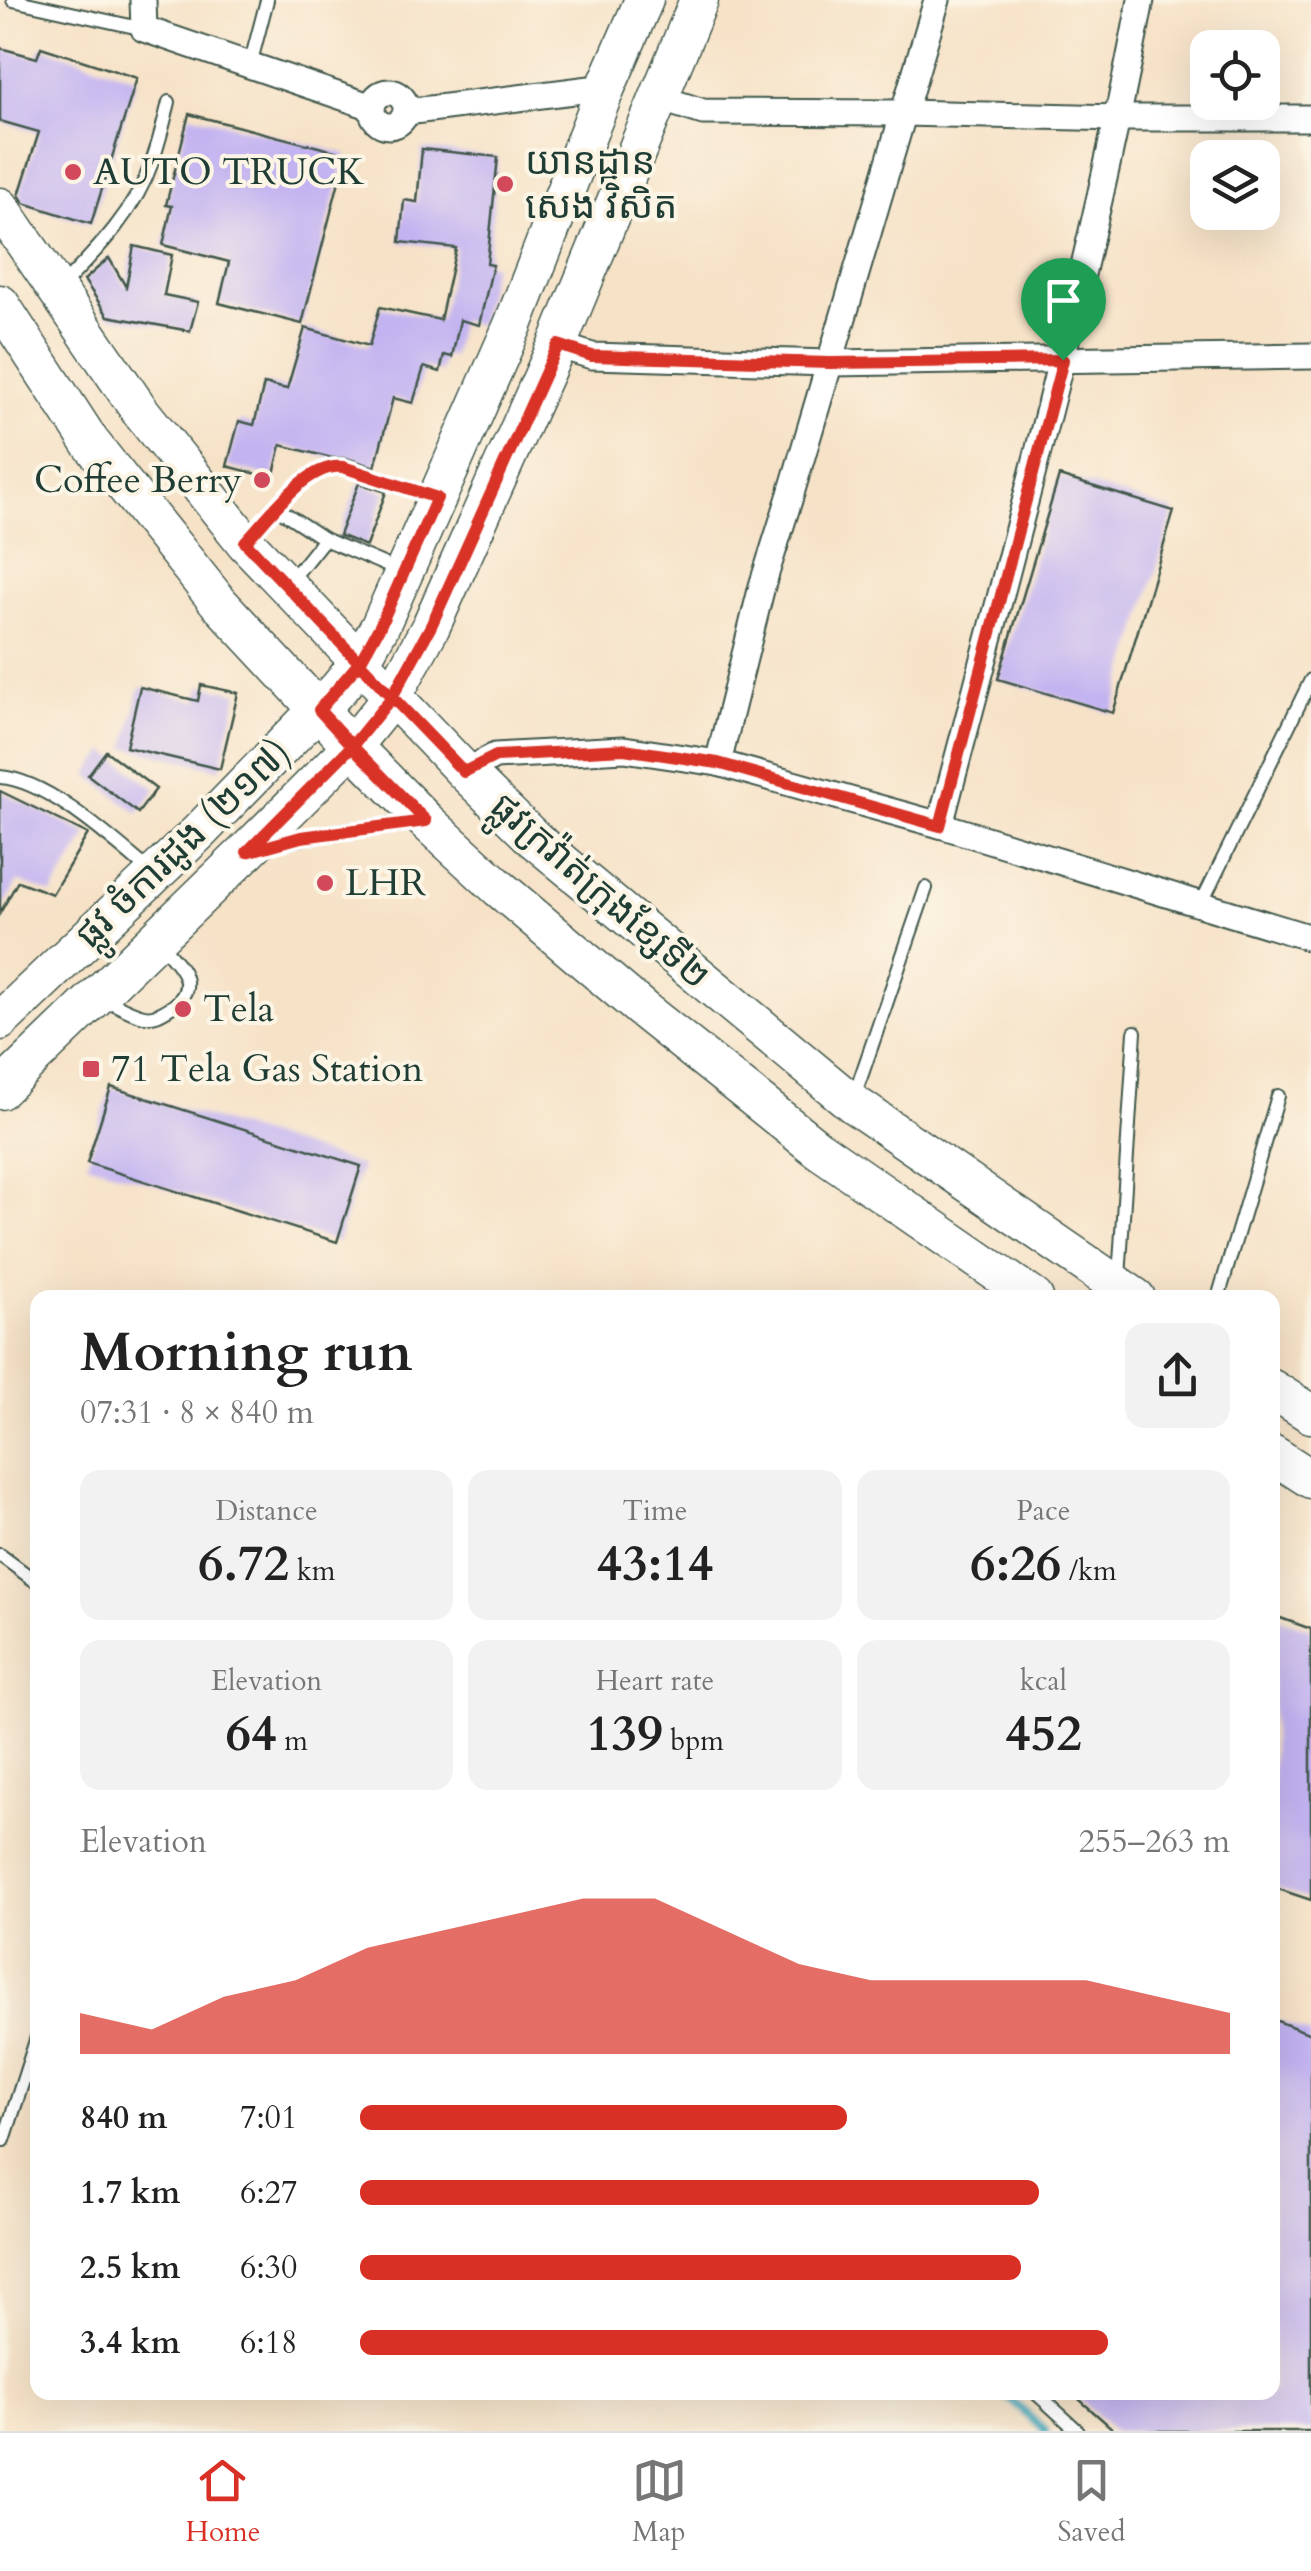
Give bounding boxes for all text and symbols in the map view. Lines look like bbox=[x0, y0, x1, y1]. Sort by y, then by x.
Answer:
map controls bbox=[1190, 30, 1280, 230]
button: locate bbox=[1190, 30, 1280, 120]
place label: យានដ្ឋាន សេង វិសិត bbox=[525, 136, 677, 232]
button: layers bbox=[1190, 140, 1280, 230]
place label: AUTO TRUCK bbox=[93, 146, 365, 198]
marker: AUTO TRUCK bbox=[62, 161, 84, 183]
marker: យានដ្ឋាន សេង វិសិត bbox=[494, 173, 516, 195]
pin bbox=[1021, 258, 1106, 361]
icon: arrive bbox=[1036, 273, 1091, 328]
place label: Coffee Berry bbox=[34, 454, 242, 506]
marker: Coffee Berry bbox=[251, 469, 273, 491]
street label: ផ្លូវ ចំការដូង (២១៧) bbox=[64, 728, 307, 965]
street label: ផ្លូវក្រវ៉ាត់ក្រុងខ្សែទី២ bbox=[475, 781, 721, 1006]
place label: LHR bbox=[345, 857, 427, 909]
marker: LHR bbox=[314, 872, 336, 894]
place label: Tela bbox=[203, 983, 274, 1035]
marker: Tela bbox=[172, 998, 194, 1020]
place label: 71 Tela Gas Station bbox=[111, 1043, 424, 1095]
marker: 71 Tela Gas Station bbox=[80, 1058, 102, 1080]
text: Morning run bbox=[80, 1316, 413, 1390]
button: share bbox=[1125, 1323, 1230, 1428]
text: 07:31 · 8 × 840 m bbox=[80, 1391, 314, 1435]
text: Distance bbox=[215, 1492, 318, 1530]
text: Time bbox=[623, 1492, 687, 1530]
text: Pace bbox=[1016, 1492, 1070, 1530]
text: 6.72 bbox=[198, 1530, 289, 1598]
text: 43:14 bbox=[597, 1530, 713, 1598]
text: 6:26 bbox=[970, 1530, 1061, 1598]
text: km bbox=[289, 1552, 335, 1590]
text: /km bbox=[1061, 1552, 1117, 1590]
text: Elevation bbox=[211, 1662, 322, 1700]
text: Heart rate bbox=[596, 1662, 714, 1700]
text: kcal bbox=[1020, 1662, 1067, 1700]
text: 64 bbox=[225, 1700, 277, 1768]
text: 139 bbox=[586, 1700, 663, 1768]
text: 452 bbox=[1005, 1700, 1082, 1768]
text: m bbox=[277, 1722, 308, 1760]
text: bpm bbox=[663, 1722, 724, 1760]
text: Elevation bbox=[80, 1820, 207, 1864]
text: 255–263 m bbox=[1078, 1820, 1230, 1864]
text: 840 m bbox=[80, 2096, 167, 2140]
text: 7:01 bbox=[240, 2096, 297, 2140]
text: 1.7 km bbox=[80, 2171, 180, 2215]
text: 6:27 bbox=[240, 2171, 297, 2215]
text: 2.5 km bbox=[80, 2246, 180, 2290]
text: 6:30 bbox=[240, 2246, 297, 2290]
text: 3.4 km bbox=[80, 2321, 180, 2365]
text: 6:18 bbox=[240, 2321, 297, 2365]
tab: Home bbox=[186, 2453, 260, 2551]
tab: Map bbox=[632, 2453, 687, 2551]
tab: Saved bbox=[1058, 2453, 1125, 2551]

